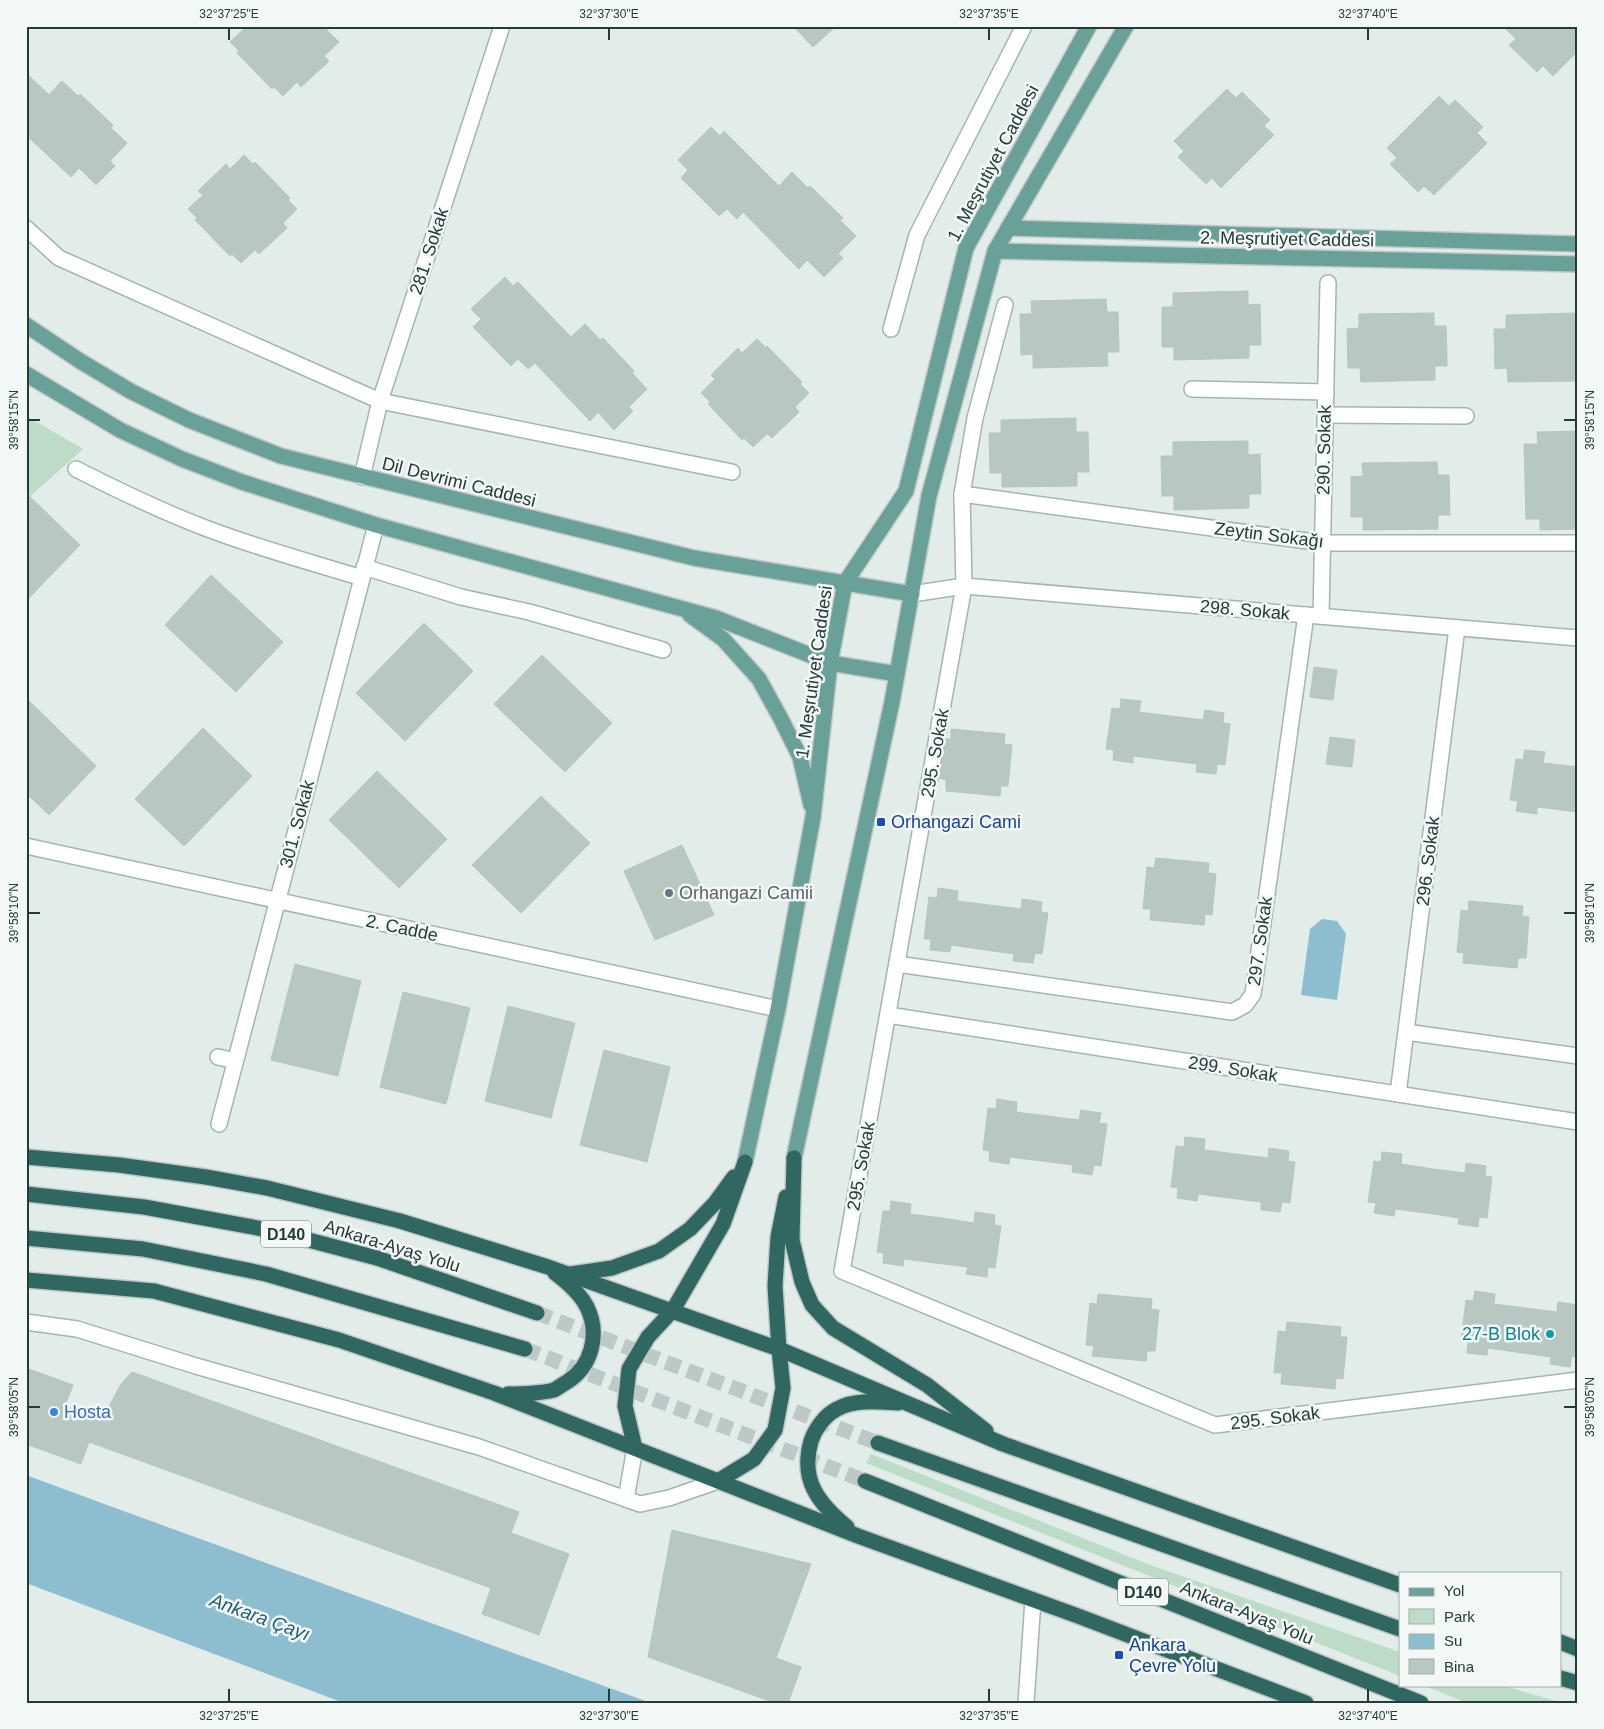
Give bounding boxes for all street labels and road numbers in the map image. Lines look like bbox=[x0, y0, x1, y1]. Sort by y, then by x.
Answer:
street label: 1. Meşrutiyet Caddesi bbox=[943, 81, 1043, 245]
street label: 281. Sokak bbox=[406, 204, 453, 297]
street label: 2. Meşrutiyet Caddesi bbox=[1200, 227, 1374, 251]
street label: 290. Sokak bbox=[1313, 404, 1335, 495]
street label: Dil Devrimi Caddesi bbox=[380, 453, 538, 511]
street label: Zeytin Sokağı bbox=[1213, 518, 1325, 552]
street label: 1. Meşrutiyet Caddesi bbox=[792, 584, 836, 760]
street label: 298. Sokak bbox=[1199, 596, 1292, 624]
street label: 295. Sokak bbox=[917, 706, 953, 799]
street label: 301. Sokak bbox=[276, 777, 319, 870]
street label: 296. Sokak bbox=[1413, 814, 1444, 907]
street label: 297. Sokak bbox=[1244, 894, 1276, 987]
street label: 2. Cadde bbox=[364, 911, 440, 945]
street label: 299. Sokak bbox=[1187, 1052, 1280, 1086]
street label: 295. Sokak bbox=[843, 1119, 879, 1212]
street label: Ankara-Ayaş Yolu bbox=[321, 1216, 463, 1276]
road number: D140 bbox=[261, 1220, 311, 1248]
street label: 295. Sokak bbox=[1229, 1402, 1322, 1433]
street label: Ankara-Ayaş Yolu bbox=[1178, 1577, 1316, 1649]
road number: D140 bbox=[1118, 1578, 1168, 1605]

